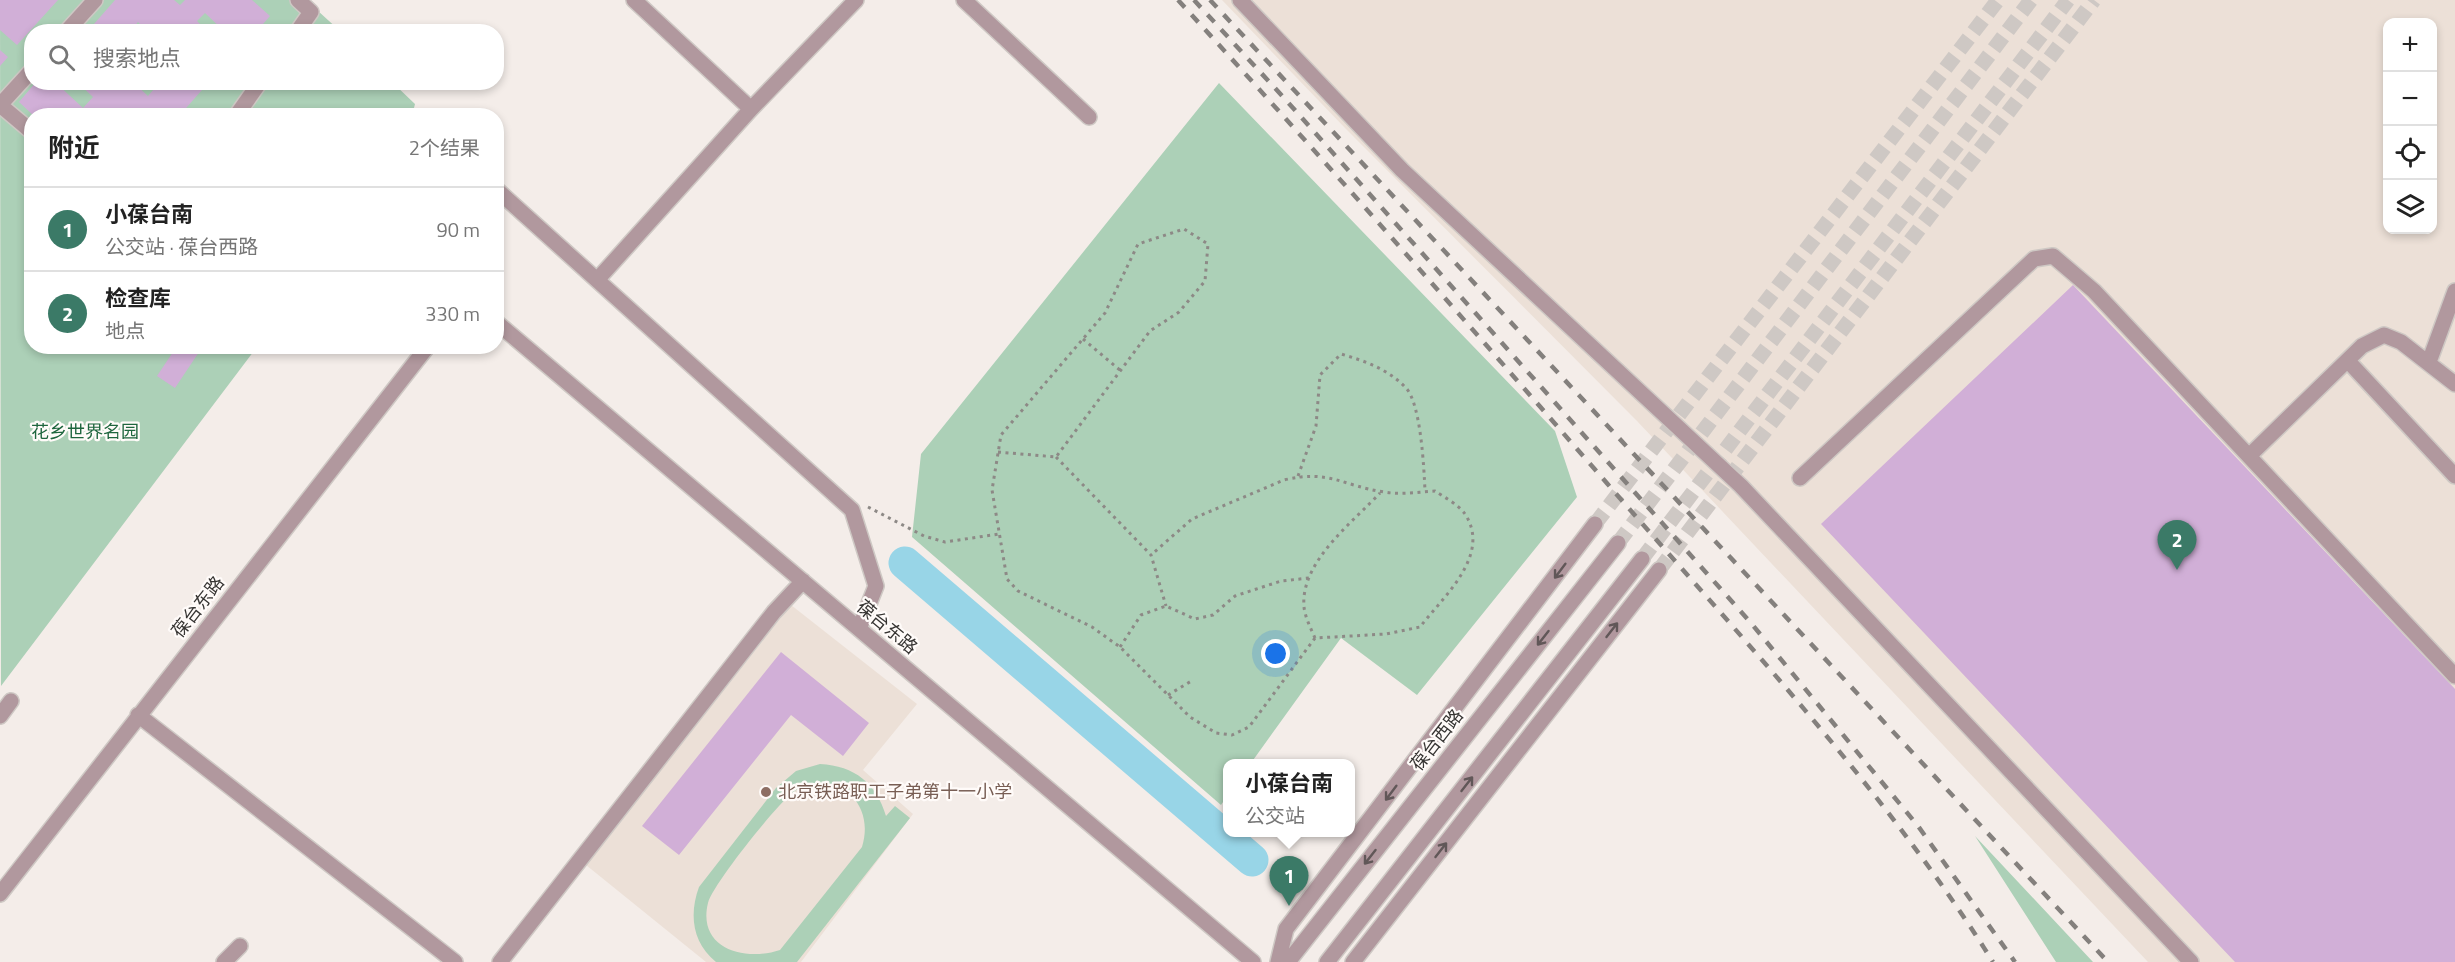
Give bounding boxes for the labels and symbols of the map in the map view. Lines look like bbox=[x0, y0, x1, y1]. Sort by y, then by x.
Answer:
park label: 花乡世界名园 bbox=[31, 418, 139, 445]
pin: 2 bbox=[2158, 520, 2196, 570]
one-way arrow bbox=[1554, 563, 1567, 579]
street label: 葆台东路 bbox=[165, 570, 230, 643]
street label: 葆台东路 bbox=[851, 593, 924, 660]
one-way arrow bbox=[1606, 622, 1619, 638]
one-way arrow bbox=[1536, 630, 1549, 646]
your location bbox=[1261, 639, 1290, 668]
street label: 葆台西路 bbox=[1404, 703, 1469, 776]
one-way arrow bbox=[1460, 776, 1473, 792]
place label: 北京铁路职工子弟第十一小学 bbox=[778, 778, 1012, 805]
one-way arrow bbox=[1384, 784, 1397, 800]
marker: 北京铁路职工子弟第十一小学 bbox=[759, 785, 773, 799]
one-way arrow bbox=[1434, 842, 1447, 858]
one-way arrow bbox=[1363, 849, 1376, 865]
pin: 1 bbox=[1270, 856, 1308, 906]

